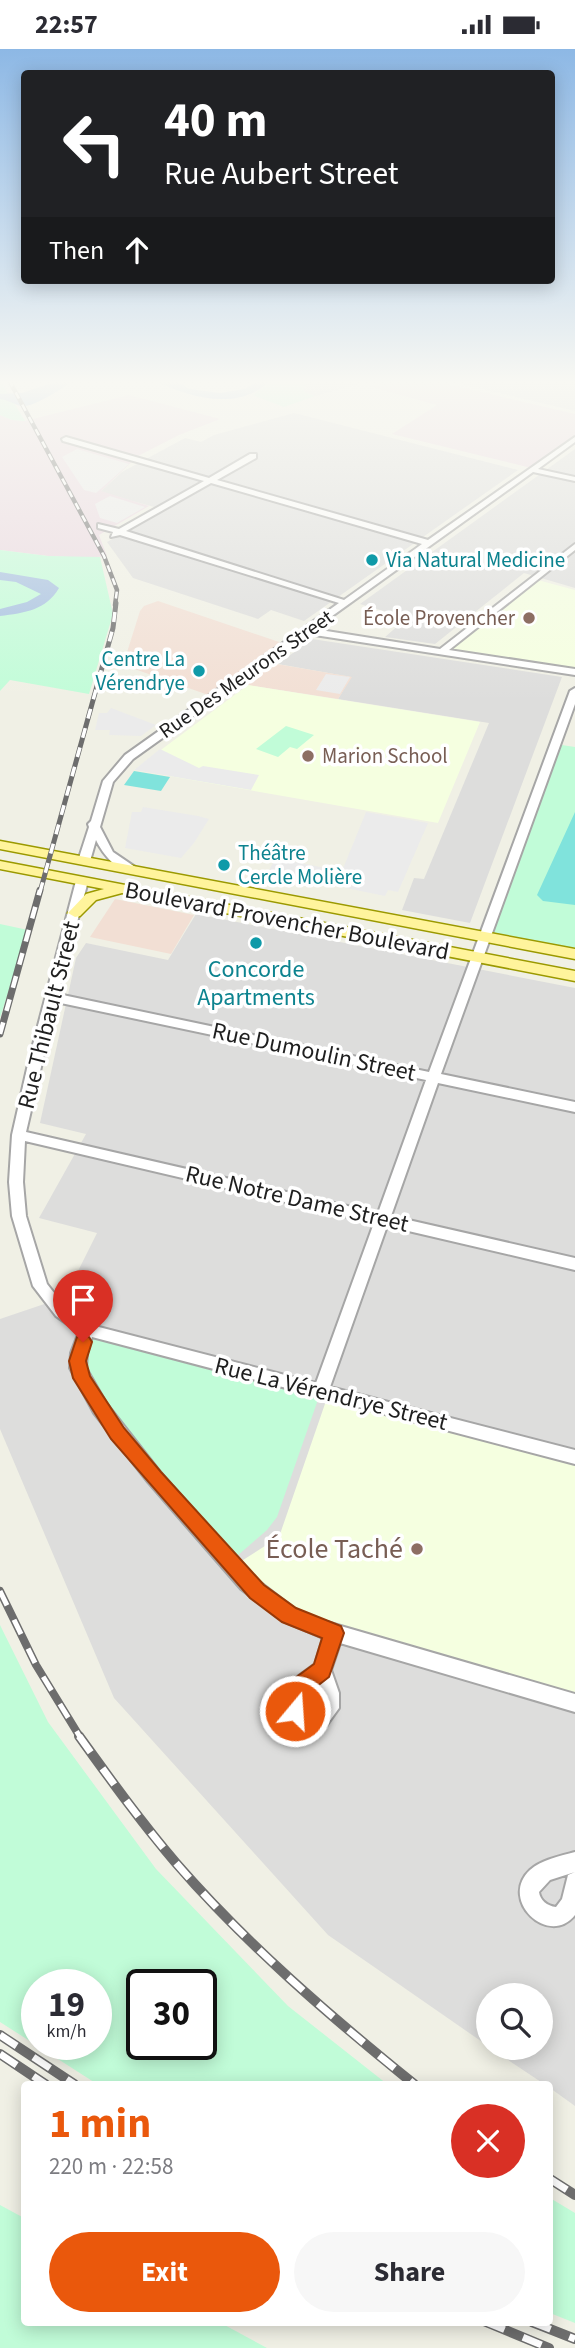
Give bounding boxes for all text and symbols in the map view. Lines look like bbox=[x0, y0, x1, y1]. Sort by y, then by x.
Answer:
text: 22:57 bbox=[35, 6, 98, 43]
text: 40 m bbox=[164, 86, 268, 156]
icon: left bbox=[49, 98, 140, 189]
text: Rue Aubert Street bbox=[164, 151, 399, 197]
icon: ahead bbox=[118, 231, 156, 269]
text: Then bbox=[49, 232, 104, 269]
place label: Via Natural Medicine bbox=[386, 545, 565, 575]
marker: Via Natural Medicine bbox=[364, 552, 380, 568]
street label: Rue Des Meurons Street bbox=[153, 602, 339, 746]
place label: École Provencher bbox=[363, 603, 516, 633]
marker: École Provencher bbox=[521, 610, 537, 626]
place label: Centre La Vérendrye bbox=[95, 644, 185, 698]
marker: Centre La Vérendrye bbox=[191, 663, 207, 679]
place label: Marion School bbox=[322, 741, 448, 771]
marker: Marion School bbox=[300, 748, 316, 764]
place label: Théâtre Cercle Molière bbox=[238, 838, 362, 892]
marker: Théâtre Cercle Molière bbox=[216, 857, 232, 873]
street label: Boulevard Provencher Boulevard bbox=[122, 872, 452, 970]
street label: Rue Thibault Street bbox=[9, 917, 89, 1113]
marker: Concorde Apartments bbox=[248, 935, 264, 951]
place label: Concorde Apartments bbox=[197, 952, 315, 1015]
street label: Rue Dumoulin Street bbox=[209, 1013, 419, 1091]
street label: Rue Notre Dame Street bbox=[182, 1156, 412, 1242]
pin bbox=[53, 1270, 113, 1342]
icon: arrive bbox=[64, 1281, 102, 1319]
street label: Rue La Vérendrye Street bbox=[211, 1348, 451, 1440]
place label: École Taché bbox=[266, 1529, 403, 1569]
marker: École Taché bbox=[409, 1541, 425, 1557]
position arrow bbox=[258, 1674, 332, 1748]
speed limit sign: 30 bbox=[126, 1969, 217, 2060]
text: 19 bbox=[48, 1980, 85, 2030]
map controls bbox=[476, 1983, 553, 2060]
button: search bbox=[476, 1983, 553, 2060]
text: km/h bbox=[47, 2019, 86, 2044]
text: 1 min bbox=[49, 2094, 151, 2154]
button: close bbox=[451, 2104, 525, 2178]
text: 220 m · 22:58 bbox=[49, 2150, 173, 2183]
button: Exit bbox=[49, 2232, 280, 2312]
button: Share bbox=[294, 2232, 525, 2312]

